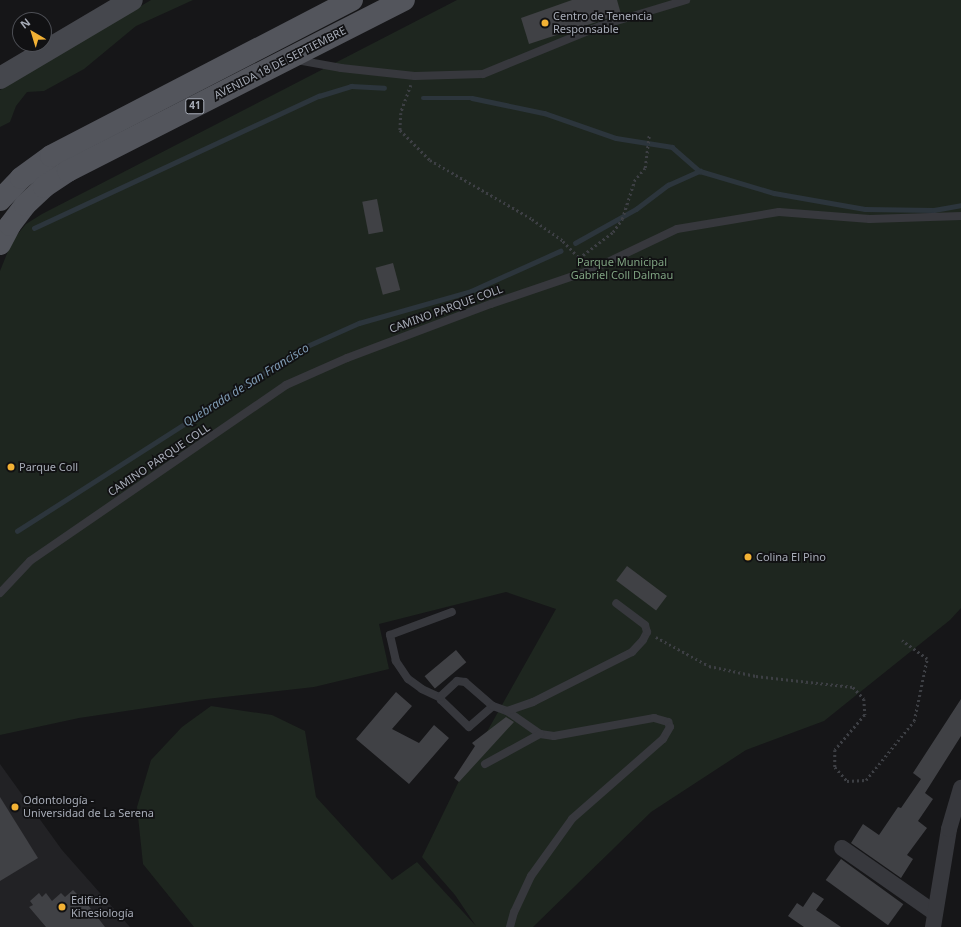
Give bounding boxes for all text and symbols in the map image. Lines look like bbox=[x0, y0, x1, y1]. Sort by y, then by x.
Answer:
place label: Centro de Tenencia Responsable bbox=[553, 10, 652, 36]
north arrow bbox=[12, 12, 52, 52]
text: N bbox=[17, 14, 33, 32]
marker: Centro de Tenencia Responsable bbox=[540, 18, 550, 28]
street label: AVENIDA 18 DE SEPTIEMBRE bbox=[212, 24, 348, 102]
road number: 41 bbox=[185, 98, 205, 114]
park label: Parque Municipal Gabriel Coll Dalmau bbox=[571, 256, 673, 282]
street label: CAMINO PARQUE COLL bbox=[387, 282, 505, 336]
water label: Quebrada de San Francisco bbox=[180, 340, 312, 430]
street label: CAMINO PARQUE COLL bbox=[106, 421, 212, 499]
place label: Parque Coll bbox=[19, 460, 78, 474]
marker: Parque Coll bbox=[6, 462, 16, 472]
place label: Colina El Pino bbox=[756, 550, 826, 564]
marker: Colina El Pino bbox=[743, 552, 753, 562]
place label: Odontología - Universidad de La Serena bbox=[23, 794, 154, 820]
marker: Odontología - Universidad de La Serena bbox=[10, 802, 20, 812]
place label: Edificio Kinesiología bbox=[71, 894, 134, 920]
marker: Edificio Kinesiología bbox=[56, 901, 68, 913]

